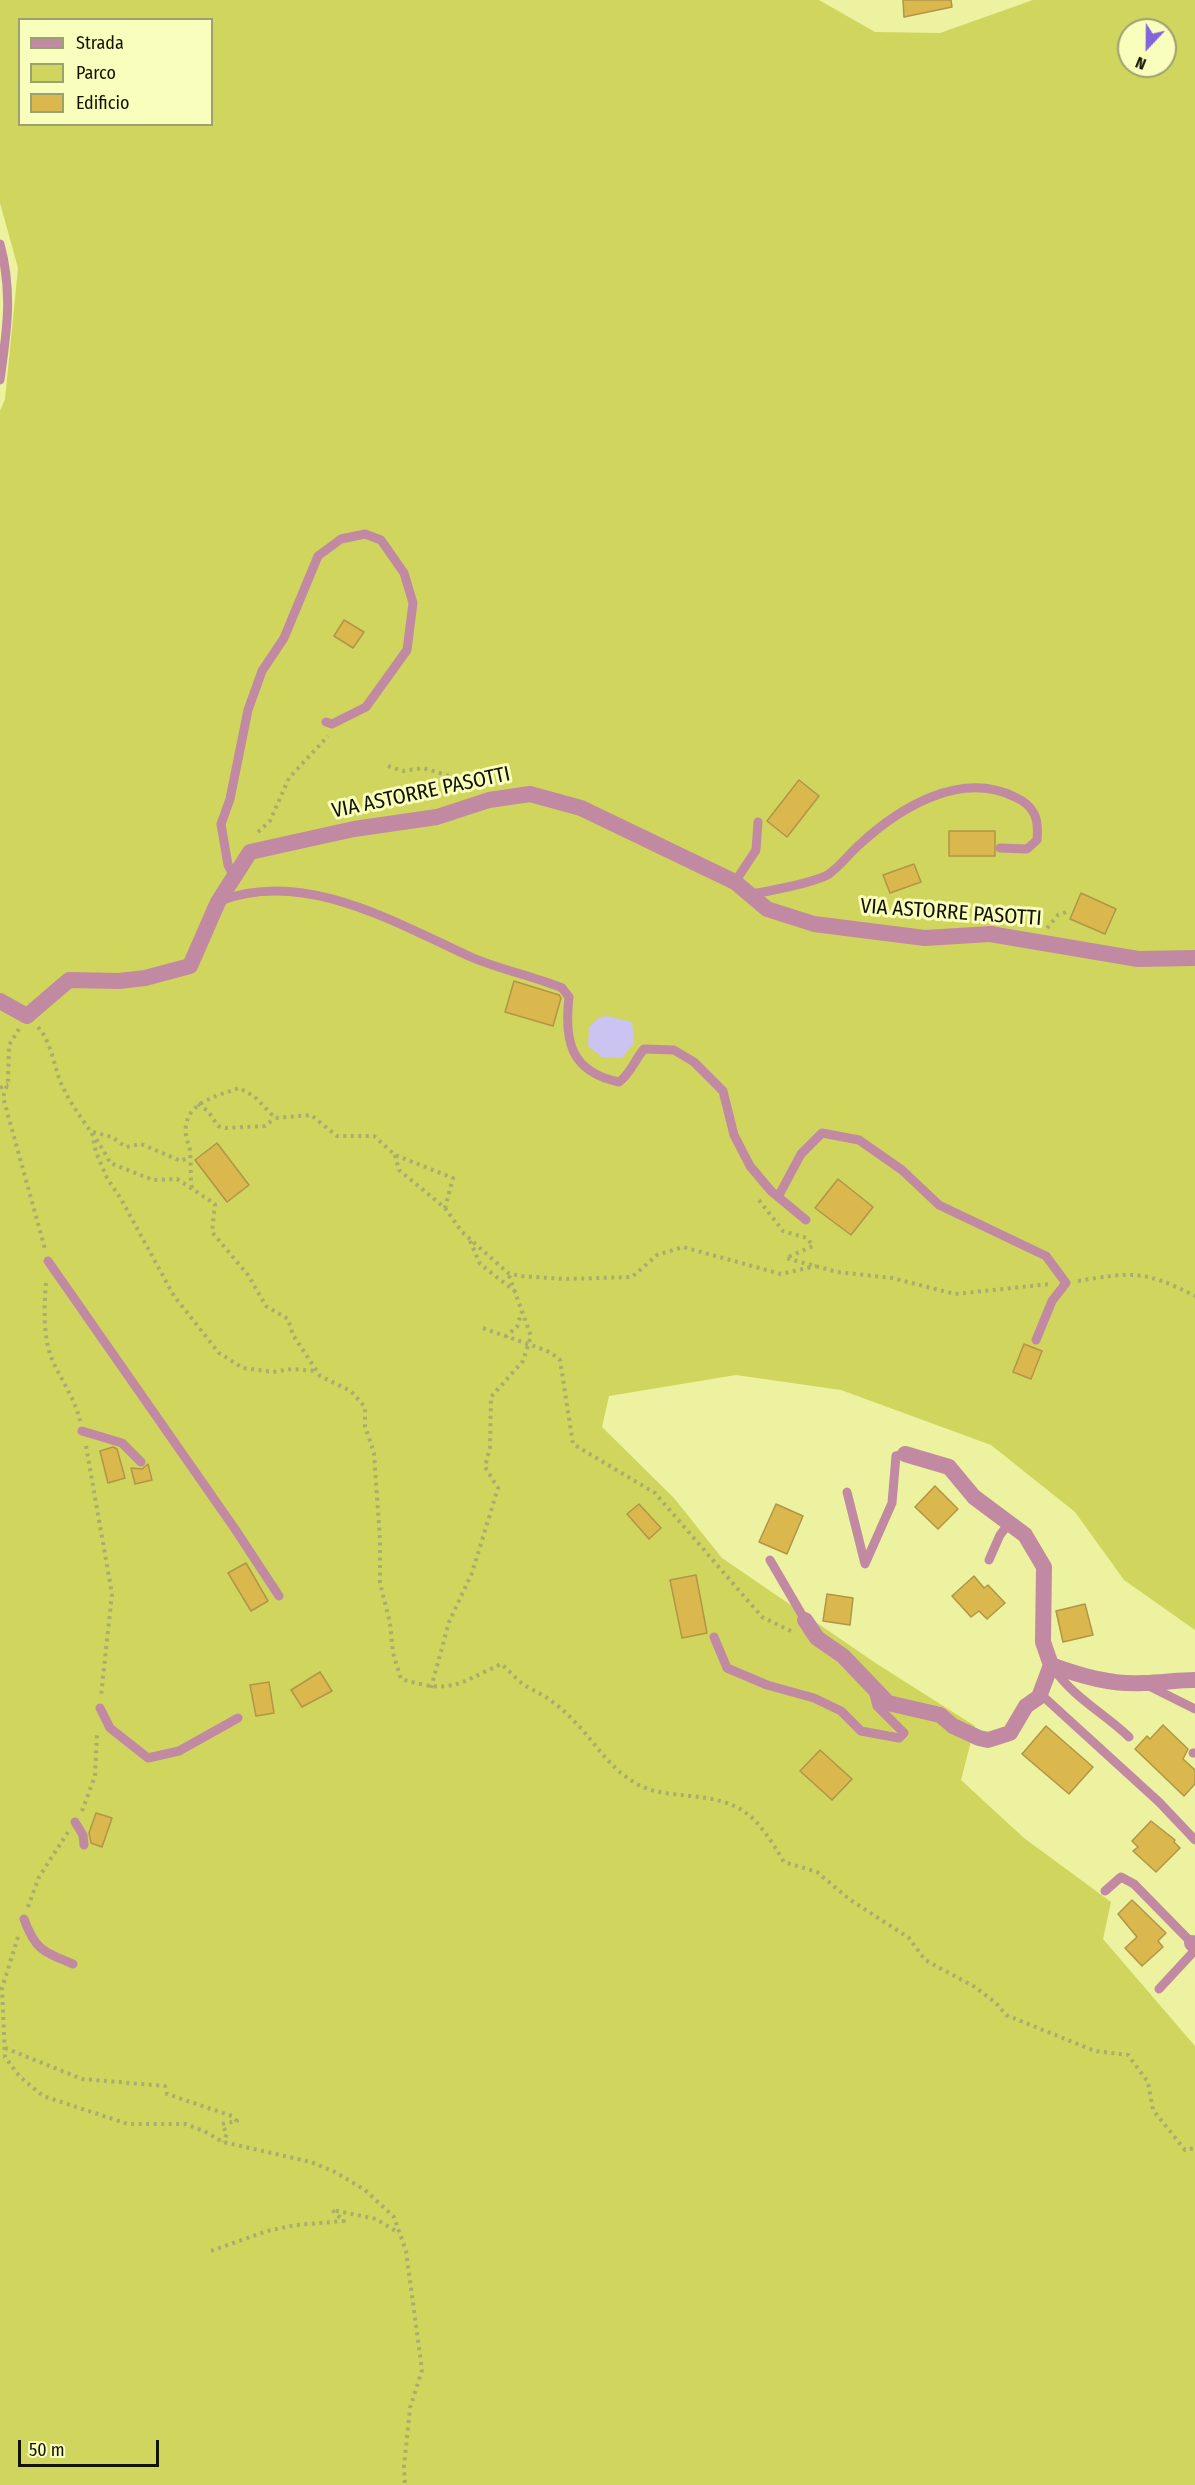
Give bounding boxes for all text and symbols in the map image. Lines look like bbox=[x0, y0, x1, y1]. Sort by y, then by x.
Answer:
legend bbox=[18, 18, 213, 126]
north arrow bbox=[1117, 18, 1177, 78]
text: Strada bbox=[76, 32, 124, 54]
text: N bbox=[1133, 53, 1149, 74]
text: Parco bbox=[76, 62, 116, 84]
text: Edificio bbox=[76, 92, 129, 114]
street label: VIA ASTORRE PASOTTI bbox=[330, 762, 512, 824]
street label: VIA ASTORRE PASOTTI bbox=[860, 894, 1042, 932]
scale bar bbox=[21, 2428, 162, 2466]
text: 50 m bbox=[29, 2439, 65, 2461]

